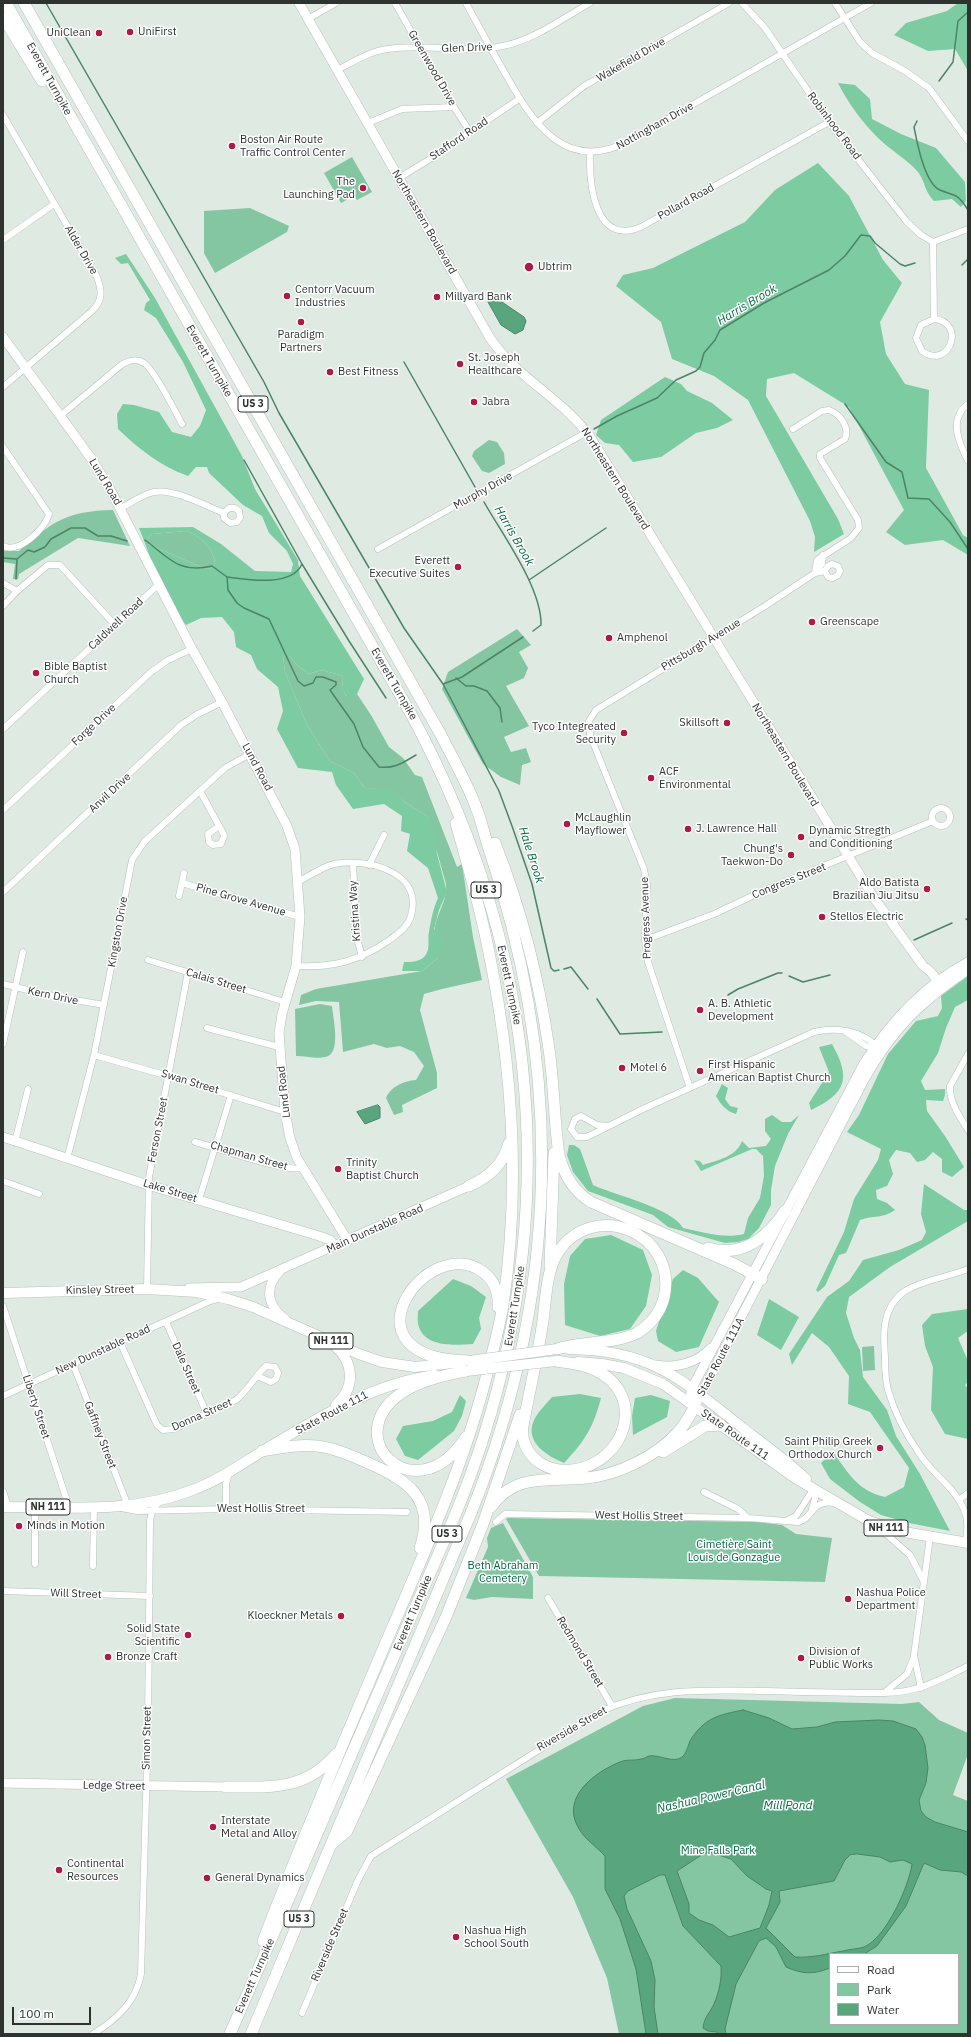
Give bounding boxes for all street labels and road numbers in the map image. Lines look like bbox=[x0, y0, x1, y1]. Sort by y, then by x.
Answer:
street label: Greenwood Drive bbox=[405, 28, 459, 108]
street label: Wakefield Drive bbox=[594, 35, 668, 85]
street label: Everett Turnpike bbox=[24, 40, 74, 118]
street label: Glen Drive bbox=[441, 41, 493, 55]
street label: Robinhood Road bbox=[804, 90, 864, 162]
street label: Nottingham Drive bbox=[614, 99, 696, 153]
street label: Stafford Road bbox=[427, 115, 491, 163]
street label: Northeastern Boulevard bbox=[389, 168, 459, 276]
street label: Pollard Road bbox=[655, 181, 717, 223]
street label: Alder Drive bbox=[62, 223, 100, 277]
street label: Everett Turnpike bbox=[183, 323, 235, 399]
road number: US 3 bbox=[238, 396, 268, 412]
street label: Northeastern Boulevard bbox=[578, 425, 652, 533]
street label: Lund Road bbox=[86, 456, 124, 508]
street label: Murphy Drive bbox=[451, 469, 515, 513]
street label: Caldwell Road bbox=[86, 595, 146, 653]
street label: Pittsburgh Avenue bbox=[659, 616, 743, 674]
street label: Everett Turnpike bbox=[368, 646, 420, 722]
street label: Forge Drive bbox=[69, 701, 119, 749]
street label: Northeastern Boulevard bbox=[749, 701, 821, 809]
street label: Lund Road bbox=[239, 741, 275, 793]
street label: Anvil Drive bbox=[86, 770, 134, 816]
street label: Congress Street bbox=[750, 860, 828, 902]
street label: Progress Avenue bbox=[638, 877, 654, 959]
street label: Kristina Way bbox=[346, 880, 364, 942]
street label: Pine Grove Avenue bbox=[195, 881, 287, 919]
road number: US 3 bbox=[471, 882, 501, 898]
street label: Kingston Drive bbox=[105, 896, 131, 968]
street label: Everett Turnpike bbox=[494, 944, 524, 1026]
street label: Calais Street bbox=[184, 966, 248, 996]
street label: Kern Drive bbox=[27, 984, 79, 1008]
street label: Lund Road bbox=[275, 1065, 293, 1119]
street label: Swan Street bbox=[160, 1067, 220, 1097]
street label: Ferson Street bbox=[145, 1096, 171, 1164]
street label: Chapman Street bbox=[209, 1139, 289, 1173]
street label: Lake Street bbox=[141, 1177, 199, 1205]
street label: Main Dunstable Road bbox=[325, 1202, 425, 1256]
street label: Everett Turnpike bbox=[502, 1265, 528, 1347]
street label: Kinsley Street bbox=[66, 1283, 134, 1297]
street label: State Route 111A bbox=[695, 1315, 747, 1399]
street label: New Dunstable Road bbox=[54, 1322, 152, 1378]
road number: NH 111 bbox=[309, 1333, 353, 1349]
street label: Dale Street bbox=[169, 1340, 203, 1396]
street label: Liberty Street bbox=[19, 1373, 53, 1441]
street label: State Route 111 bbox=[294, 1388, 370, 1438]
street label: Donna Street bbox=[170, 1396, 234, 1434]
street label: Gaffney Street bbox=[81, 1399, 119, 1471]
street label: State Route 111 bbox=[698, 1407, 772, 1463]
road number: NH 111 bbox=[26, 1499, 70, 1515]
street label: West Hollis Street bbox=[217, 1502, 305, 1516]
street label: West Hollis Street bbox=[595, 1509, 683, 1523]
road number: NH 111 bbox=[864, 1520, 908, 1536]
road number: US 3 bbox=[432, 1526, 462, 1542]
street label: Everett Turnpike bbox=[391, 1573, 435, 1653]
street label: Will Street bbox=[50, 1587, 102, 1601]
street label: Redmond Street bbox=[554, 1614, 606, 1690]
street label: Riverside Street bbox=[535, 1704, 609, 1754]
street label: Simon Street bbox=[140, 1706, 154, 1770]
street label: Ledge Street bbox=[83, 1779, 145, 1793]
street label: Riverside Street bbox=[309, 1906, 351, 1984]
road number: US 3 bbox=[284, 1911, 314, 1927]
street label: Everett Turnpike bbox=[232, 1936, 278, 2016]

